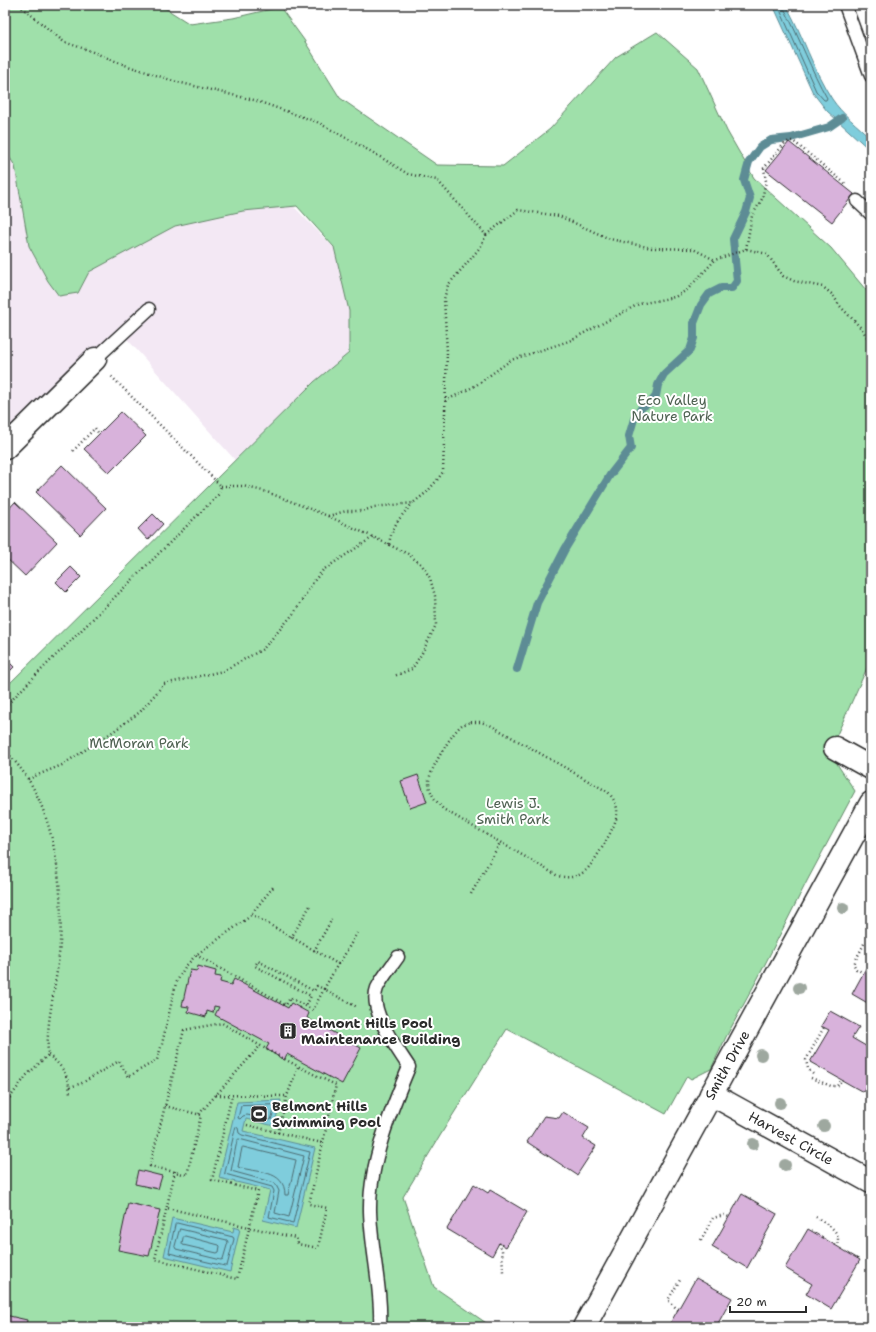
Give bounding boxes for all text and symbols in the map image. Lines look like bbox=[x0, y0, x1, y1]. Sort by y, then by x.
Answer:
park label: Eco Valley Nature Park bbox=[631, 391, 713, 425]
park label: McMoran Park bbox=[89, 734, 189, 752]
park label: Lewis J. Smith Park bbox=[477, 794, 549, 828]
place label: Belmont Hills Pool Maintenance Building bbox=[301, 1014, 460, 1048]
building icon: Belmont Hills Pool Maintenance Building bbox=[278, 1021, 298, 1041]
street label: Smith Drive bbox=[700, 1027, 754, 1103]
place label: Belmont Hills Swimming Pool bbox=[272, 1097, 381, 1131]
sports icon: Belmont Hills Swimming Pool bbox=[249, 1104, 269, 1124]
street label: Harvest Circle bbox=[745, 1107, 837, 1169]
scale bar bbox=[730, 1288, 806, 1314]
text: 20 m bbox=[736, 1294, 767, 1310]

